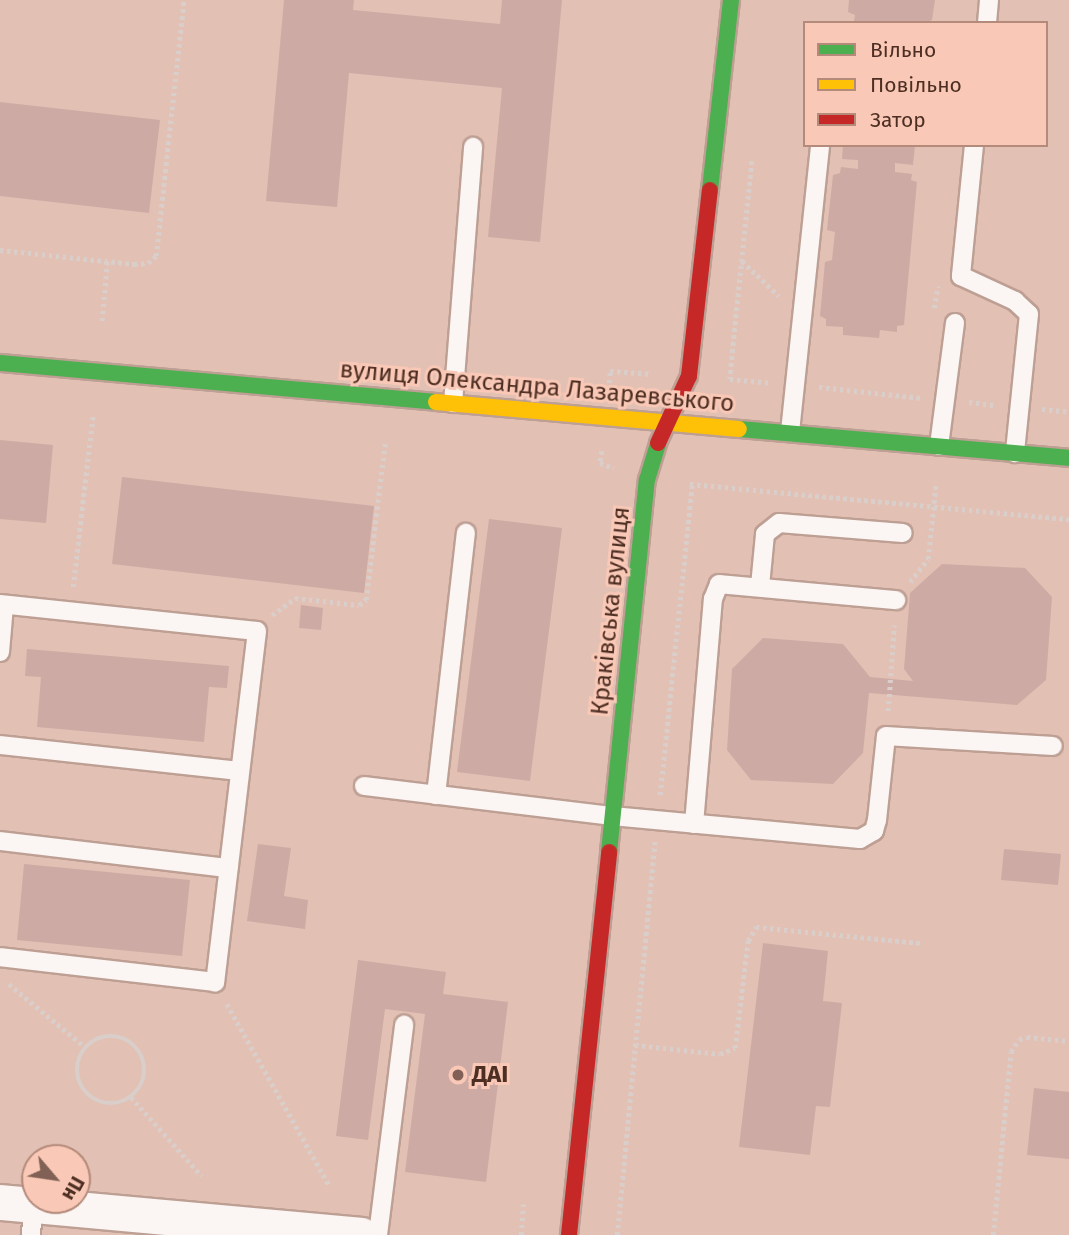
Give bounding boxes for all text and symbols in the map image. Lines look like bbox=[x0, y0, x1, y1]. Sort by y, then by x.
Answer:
legend bbox=[803, 21, 1048, 147]
text: Вільно bbox=[870, 37, 936, 63]
text: Повільно bbox=[870, 72, 962, 98]
text: Затор bbox=[870, 107, 926, 133]
street label: вулиця Олександра Лазаревського bbox=[339, 355, 735, 419]
street label: Краківська вулиця bbox=[586, 505, 636, 717]
place label: ДАІ bbox=[472, 1061, 508, 1089]
marker: ДАІ bbox=[450, 1067, 466, 1083]
north arrow bbox=[21, 1144, 91, 1214]
text: Пн bbox=[57, 1172, 89, 1204]

